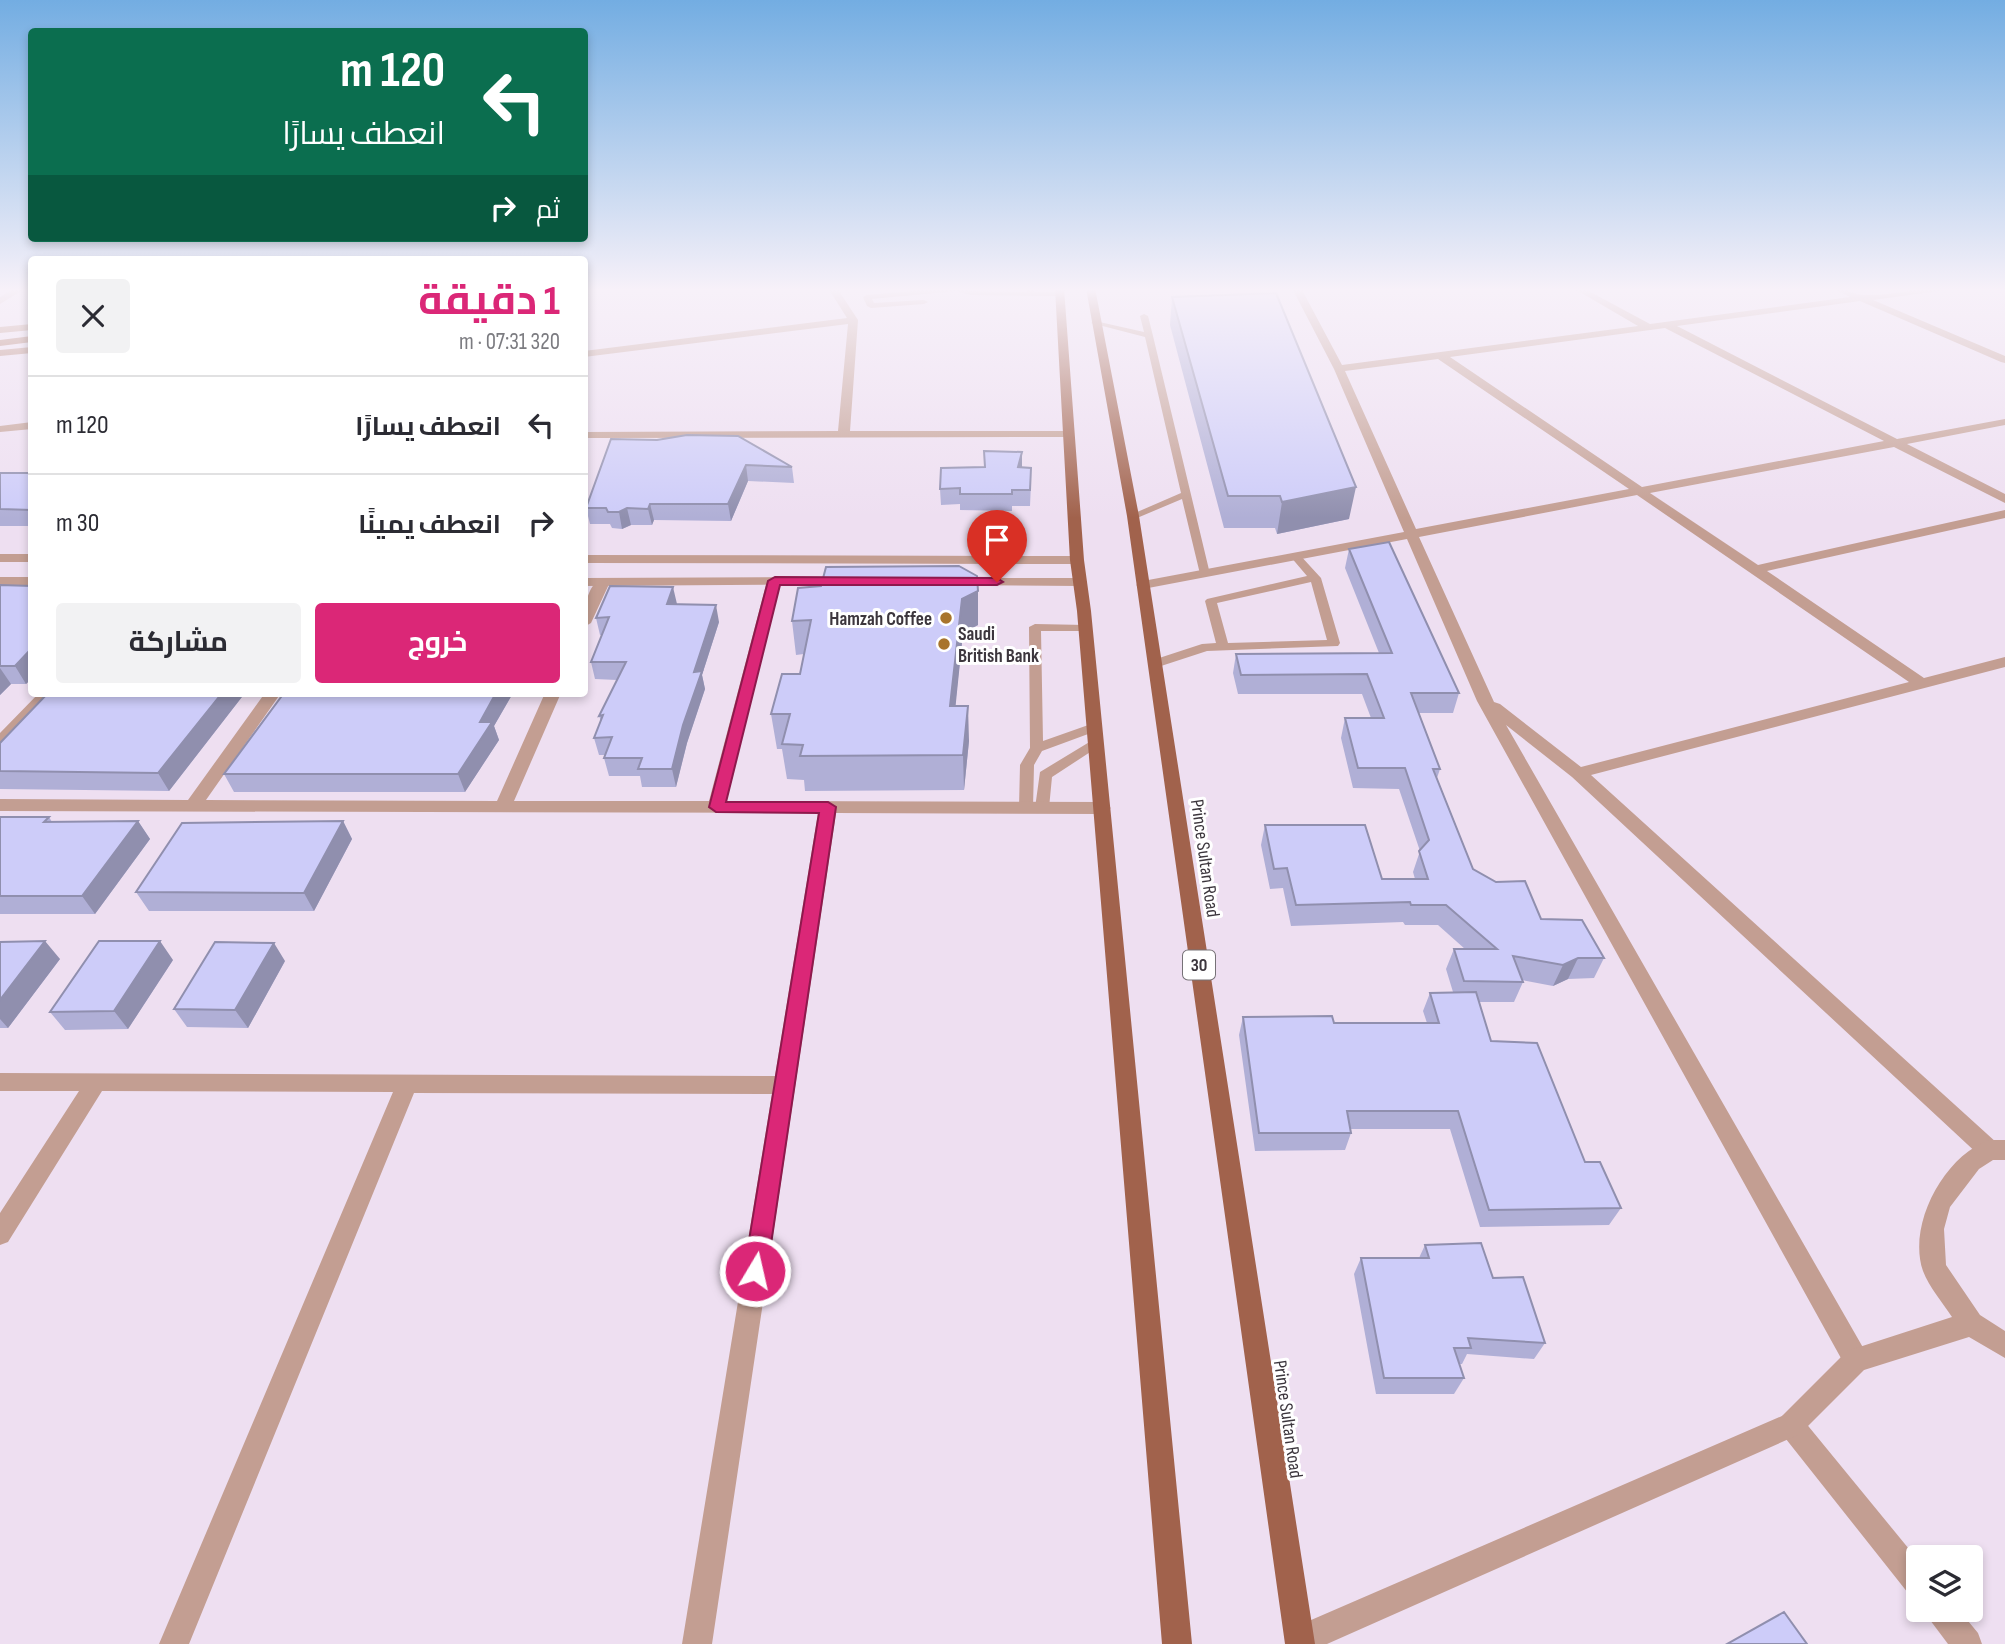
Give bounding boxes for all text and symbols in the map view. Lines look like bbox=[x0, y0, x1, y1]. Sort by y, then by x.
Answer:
text: 120 m bbox=[340, 42, 445, 101]
icon: left bbox=[469, 56, 560, 147]
text: انعطف يسارًا bbox=[282, 115, 445, 154]
icon: right bbox=[484, 189, 522, 227]
text: ثم bbox=[536, 195, 560, 226]
text: 1 دقيقة bbox=[418, 276, 560, 327]
button: close bbox=[56, 279, 130, 353]
text: 320 m · 07:31 bbox=[459, 328, 560, 356]
icon: left bbox=[522, 406, 560, 444]
text: 120 m bbox=[56, 410, 109, 441]
text: انعطف يسارًا bbox=[355, 412, 501, 443]
icon: right bbox=[522, 504, 560, 542]
text: 30 m bbox=[56, 508, 99, 539]
text: انعطف يمينًا bbox=[358, 510, 501, 541]
pin bbox=[967, 510, 1027, 582]
icon: arrive bbox=[978, 521, 1016, 559]
button: مشاركة bbox=[56, 603, 301, 683]
button: خروج bbox=[315, 603, 560, 683]
place label: Hamzah Coffee bbox=[829, 608, 932, 631]
marker: Hamzah Coffee bbox=[938, 610, 954, 626]
place label: Saudi British Bank bbox=[958, 623, 1039, 668]
marker: Saudi British Bank bbox=[936, 636, 952, 652]
street label: Prince Sultan Road bbox=[1185, 798, 1224, 919]
road number: 30 bbox=[1183, 950, 1215, 980]
position arrow bbox=[718, 1234, 792, 1308]
street label: Prince Sultan Road bbox=[1268, 1359, 1307, 1480]
map controls bbox=[1906, 1545, 1983, 1622]
button: layers bbox=[1906, 1545, 1983, 1622]

